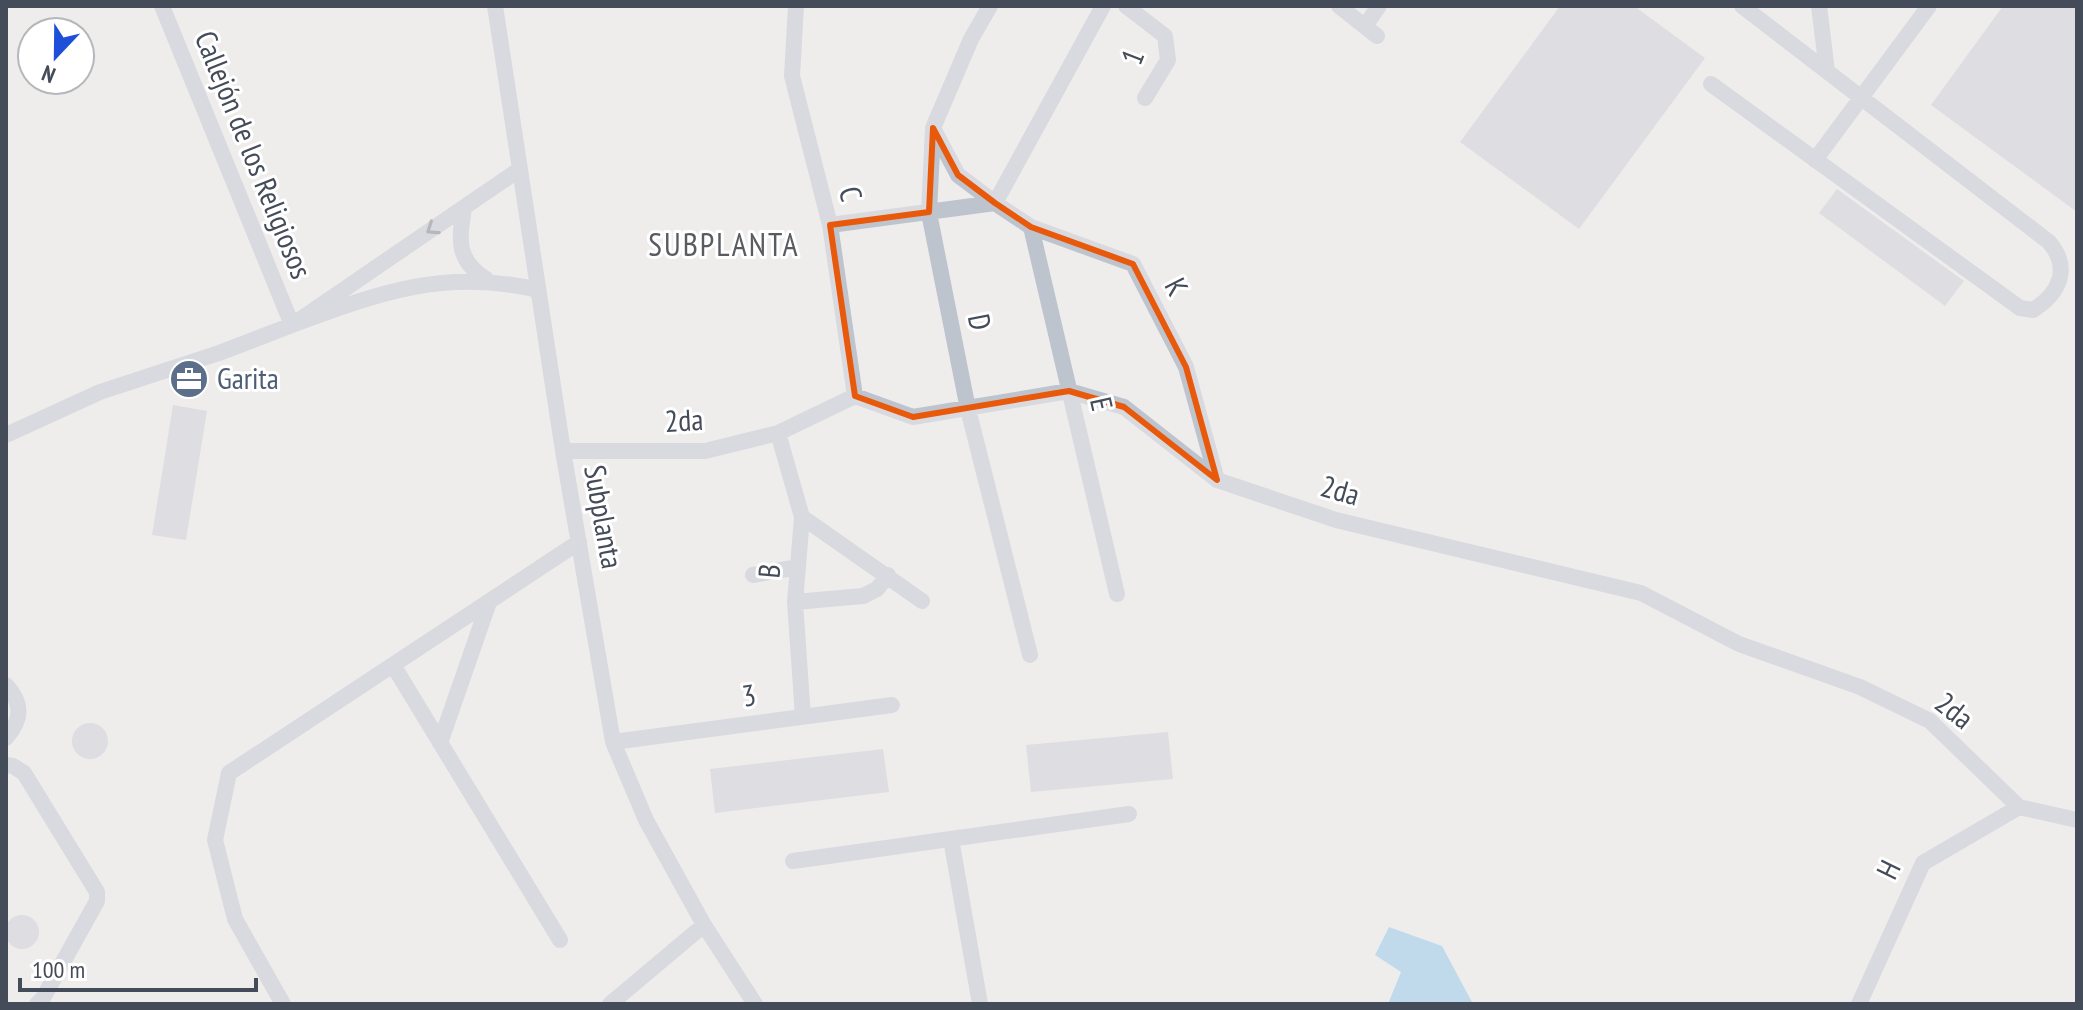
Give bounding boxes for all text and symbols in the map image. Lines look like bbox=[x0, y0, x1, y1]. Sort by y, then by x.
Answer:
north arrow bbox=[16, 16, 96, 96]
street label: Callejón de los Religiosos bbox=[187, 25, 322, 284]
street label: 1 bbox=[1111, 43, 1152, 70]
text: N bbox=[38, 59, 59, 90]
street label: C bbox=[831, 182, 872, 205]
one-way arrow bbox=[427, 219, 441, 234]
district label: SUBPLANTA bbox=[648, 223, 800, 265]
street label: K bbox=[1157, 271, 1198, 302]
street label: D bbox=[960, 310, 1001, 333]
office icon: Garita bbox=[168, 358, 210, 400]
place label: Garita bbox=[217, 358, 279, 397]
street label: E bbox=[1082, 393, 1123, 414]
street label: 2da bbox=[664, 399, 704, 440]
street label: Subplanta bbox=[576, 462, 633, 572]
street label: 2da bbox=[1317, 466, 1364, 514]
street label: B bbox=[748, 562, 789, 580]
street label: 3 bbox=[739, 674, 758, 715]
street label: 2da bbox=[1928, 683, 1982, 737]
street label: H bbox=[1867, 854, 1909, 885]
scale bar bbox=[20, 942, 256, 992]
text: 100 m bbox=[32, 954, 85, 985]

